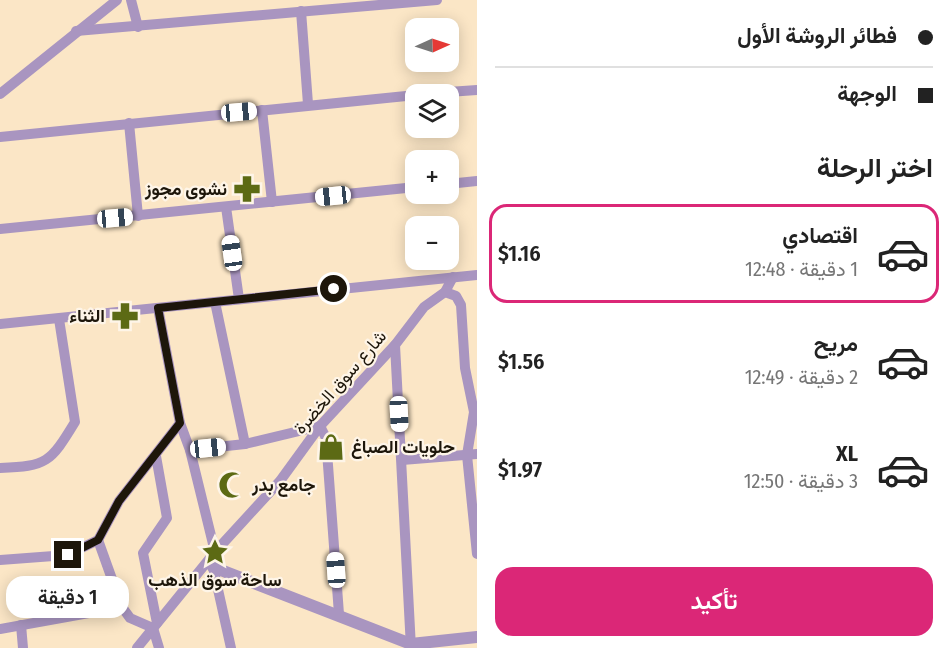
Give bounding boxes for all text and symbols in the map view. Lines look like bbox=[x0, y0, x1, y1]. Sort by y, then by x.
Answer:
north arrow bbox=[405, 18, 459, 72]
map controls bbox=[405, 18, 459, 270]
text: فطائر الروشة الأول bbox=[737, 22, 897, 49]
text: الوجهة bbox=[837, 80, 897, 107]
button: layers bbox=[405, 84, 459, 138]
car bbox=[220, 101, 258, 123]
button: + bbox=[405, 150, 459, 204]
text: اختر الرحلة bbox=[817, 152, 933, 184]
pharmacy icon: نشوى مجوز bbox=[232, 174, 262, 204]
place label: نشوى مجوز bbox=[144, 178, 227, 200]
car bbox=[314, 185, 352, 207]
car bbox=[96, 207, 134, 229]
button: − bbox=[405, 216, 459, 270]
text: اقتصادي bbox=[782, 222, 858, 249]
icon: car bbox=[876, 227, 930, 281]
car bbox=[221, 234, 243, 272]
text: $1.16 bbox=[498, 240, 541, 267]
text: 1 دقيقة · 12:48 bbox=[745, 257, 858, 281]
route start bbox=[320, 275, 347, 302]
pharmacy icon: الثناء bbox=[110, 301, 140, 331]
place label: الثناء bbox=[69, 305, 105, 327]
street label: شارع سوق الخضرة bbox=[289, 326, 392, 439]
text: مريح bbox=[814, 330, 858, 357]
icon: car bbox=[876, 335, 930, 389]
text: $1.56 bbox=[498, 348, 544, 375]
text: 2 دقيقة · 12:49 bbox=[745, 365, 858, 389]
car bbox=[389, 396, 409, 432]
shop icon: حلويات الصباغ bbox=[316, 432, 346, 462]
place label: حلويات الصباغ bbox=[351, 436, 455, 459]
car bbox=[189, 437, 227, 459]
text: XL bbox=[836, 440, 858, 467]
icon: car bbox=[876, 443, 930, 497]
text: $1.97 bbox=[498, 456, 542, 483]
text: 3 دقيقة · 12:50 bbox=[744, 469, 858, 493]
mosque icon: جامع بدر bbox=[217, 470, 247, 500]
place label: جامع بدر bbox=[251, 474, 315, 497]
place icon: ساحة سوق الذهب bbox=[200, 537, 230, 567]
route end bbox=[54, 541, 81, 568]
car bbox=[326, 551, 346, 589]
button: تأكيد bbox=[495, 567, 933, 636]
place label: ساحة سوق الذهب bbox=[148, 569, 282, 591]
callout: 1 دقيقة bbox=[7, 576, 130, 618]
text: 1 دقيقة bbox=[38, 585, 97, 609]

